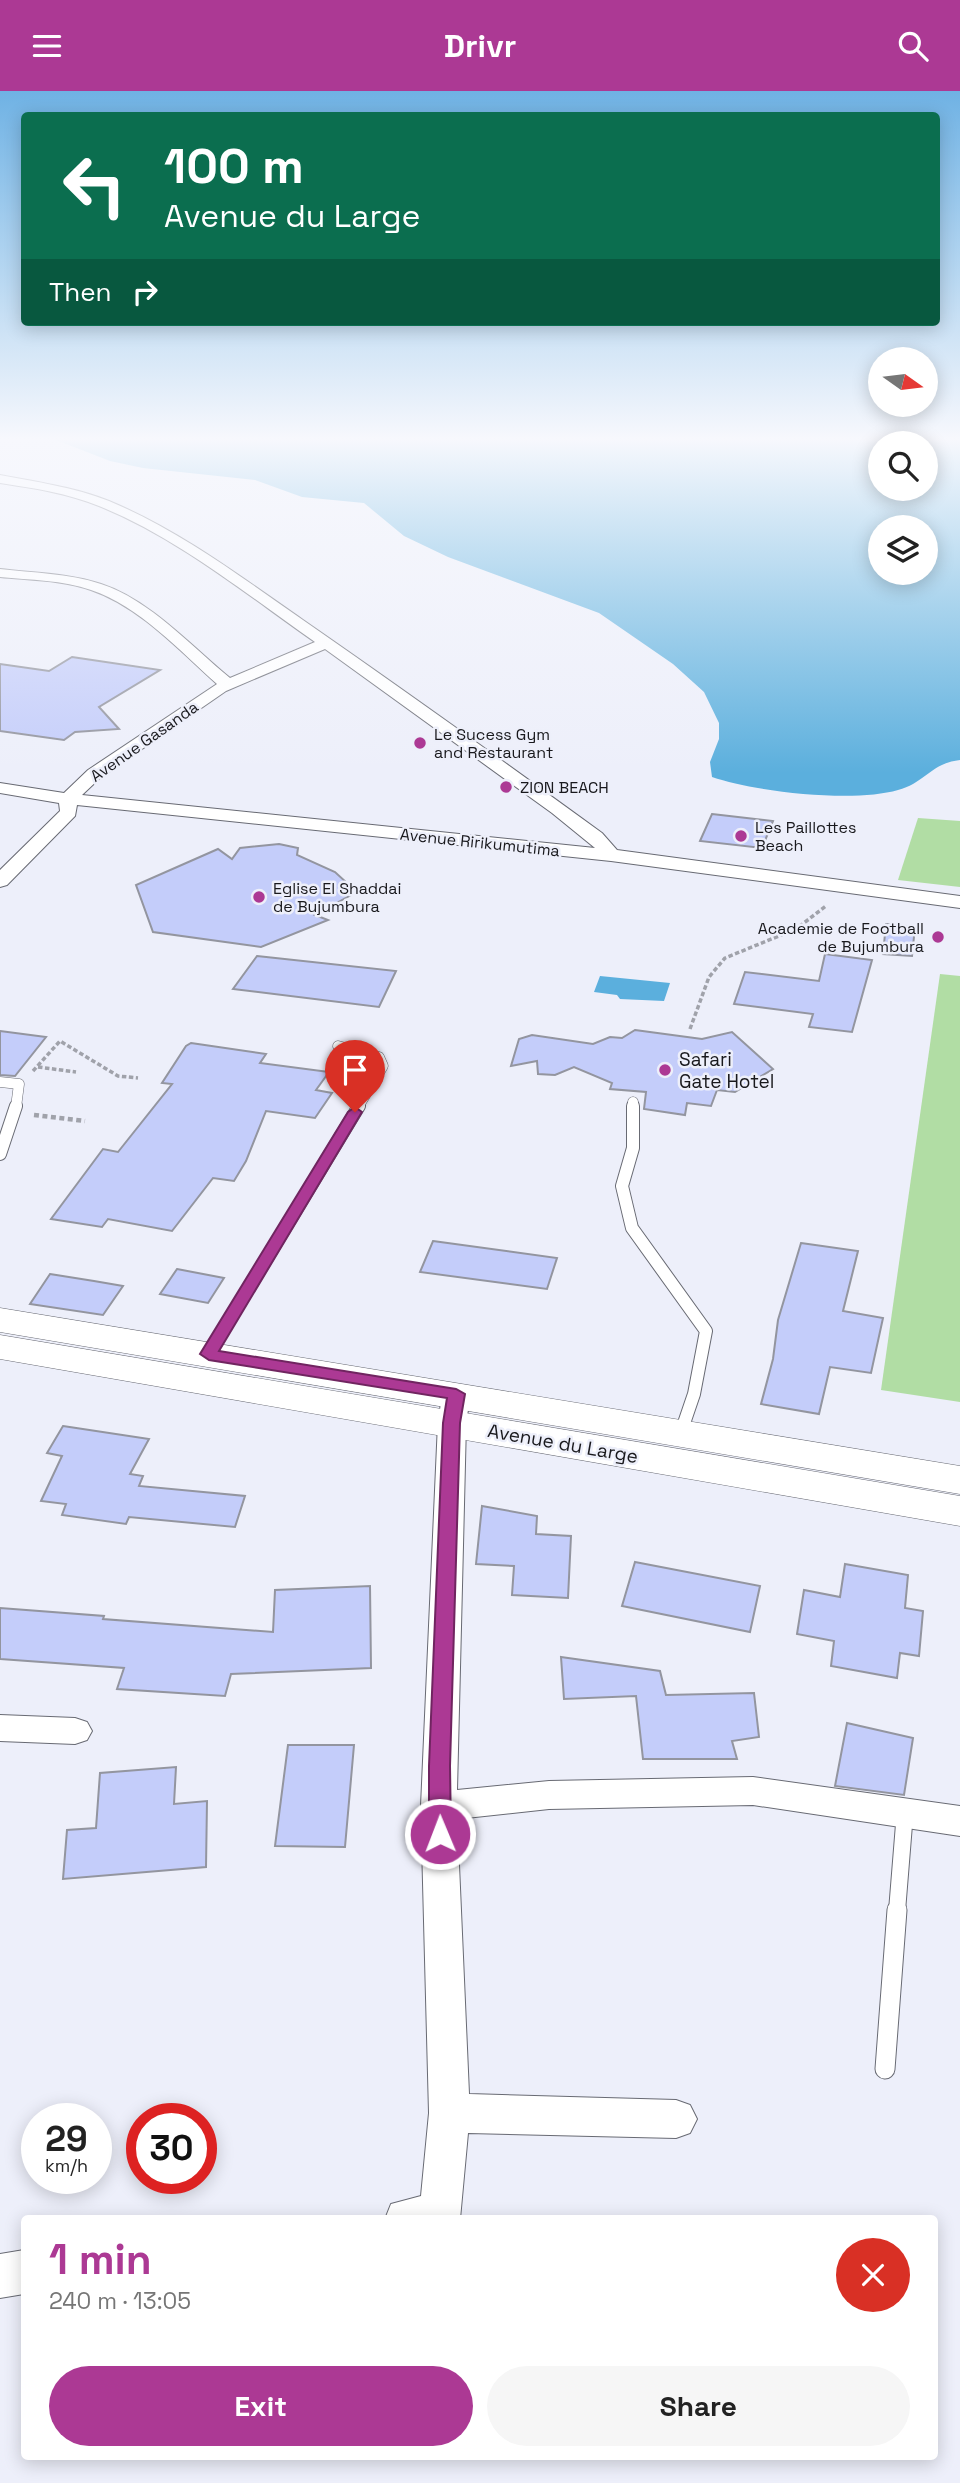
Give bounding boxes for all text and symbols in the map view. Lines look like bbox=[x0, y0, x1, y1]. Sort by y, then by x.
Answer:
text: Drivr bbox=[444, 26, 516, 66]
icon: menu bbox=[28, 27, 66, 65]
icon: search bbox=[894, 27, 932, 65]
text: 100 m bbox=[164, 135, 304, 197]
icon: left bbox=[49, 140, 140, 231]
text: Avenue du Large bbox=[164, 196, 421, 236]
icon: right bbox=[126, 273, 164, 311]
text: Then bbox=[49, 275, 112, 309]
north arrow bbox=[868, 347, 938, 417]
map controls bbox=[868, 347, 938, 585]
button: search bbox=[868, 431, 938, 501]
button: layers bbox=[868, 515, 938, 585]
street label: Avenue Gasanda bbox=[86, 696, 202, 786]
place label: Le Sucess Gym and Restaurant bbox=[434, 724, 553, 763]
marker: Le Sucess Gym and Restaurant bbox=[412, 735, 428, 751]
place label: ZION BEACH bbox=[520, 777, 609, 798]
marker: ZION BEACH bbox=[498, 779, 514, 795]
place label: Les Paillottes Beach bbox=[755, 817, 856, 856]
street label: Avenue Ririkumutima bbox=[399, 824, 561, 861]
marker: Les Paillottes Beach bbox=[733, 828, 749, 844]
place label: Eglise El Shaddai de Bujumbura bbox=[273, 878, 402, 917]
marker: Eglise El Shaddai de Bujumbura bbox=[251, 889, 267, 905]
place label: Academie de Football de Bujumbura bbox=[758, 918, 924, 957]
marker: Academie de Football de Bujumbura bbox=[930, 929, 946, 945]
pin bbox=[325, 1040, 385, 1112]
place label: Safari Gate Hotel bbox=[679, 1047, 775, 1094]
icon: arrive bbox=[336, 1051, 374, 1089]
marker: Safari Gate Hotel bbox=[657, 1062, 673, 1078]
street label: Avenue du Large bbox=[486, 1418, 640, 1469]
position arrow bbox=[403, 1797, 477, 1871]
speed limit sign: 30 bbox=[126, 2103, 217, 2194]
text: 29 bbox=[45, 2117, 88, 2161]
text: km/h bbox=[45, 2154, 88, 2177]
text: 1 min bbox=[49, 2233, 152, 2286]
button: close bbox=[836, 2238, 910, 2312]
text: 240 m · 13:05 bbox=[49, 2286, 191, 2316]
button: Exit bbox=[49, 2366, 473, 2446]
button: Share bbox=[487, 2366, 910, 2446]

